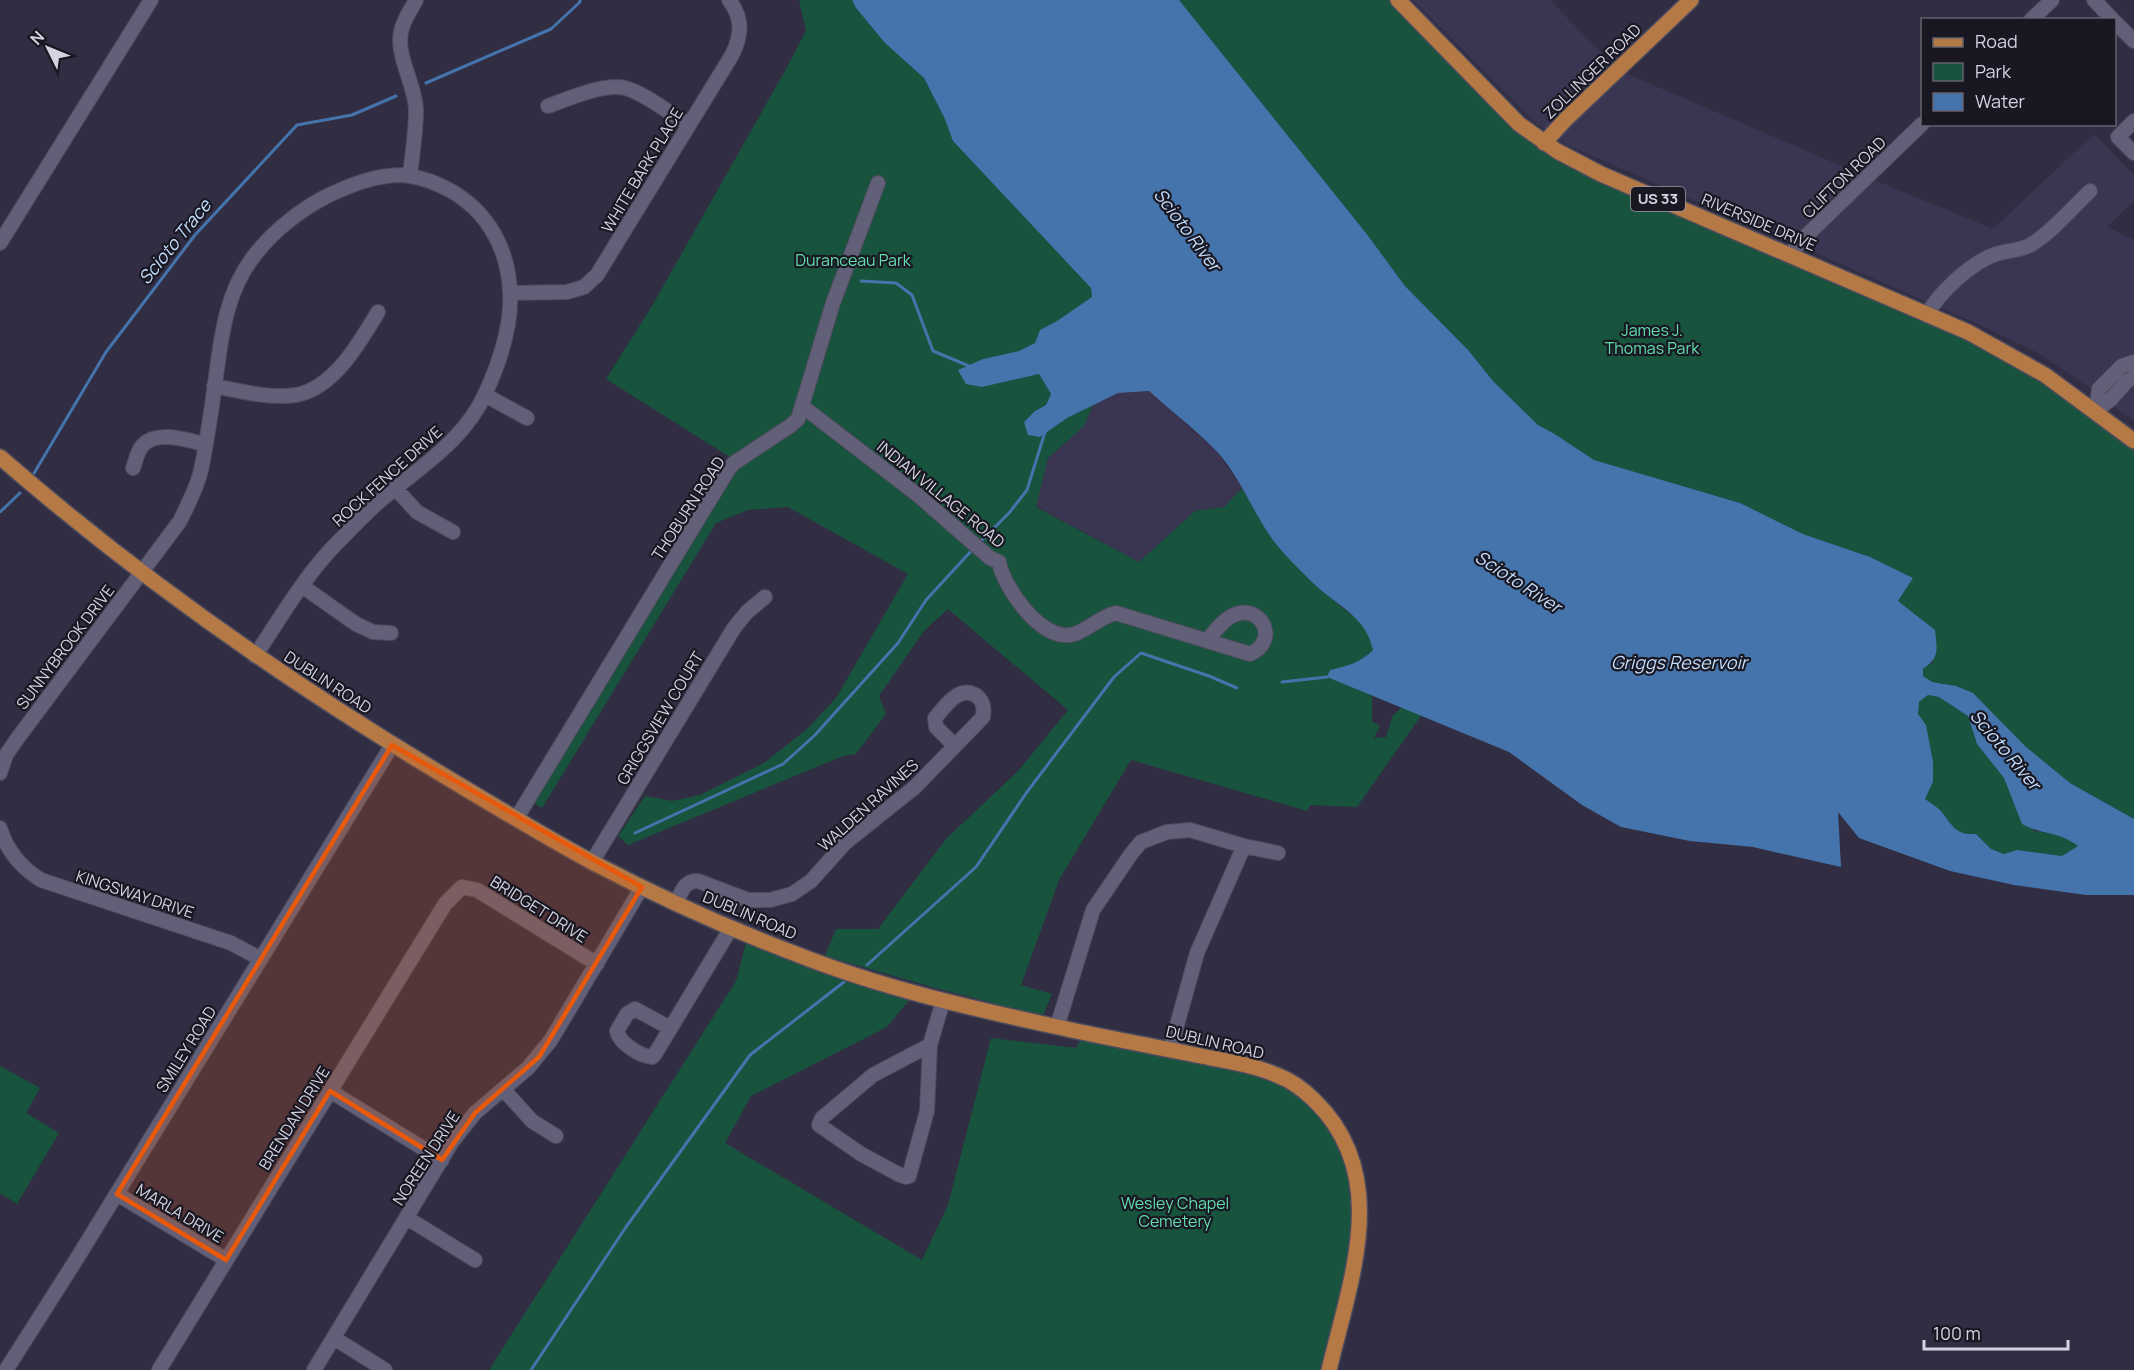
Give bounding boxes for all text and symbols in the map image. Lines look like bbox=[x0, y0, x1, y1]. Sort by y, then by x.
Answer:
north arrow bbox=[18, 18, 78, 78]
street label: ZOLLINGER ROAD bbox=[1538, 18, 1646, 123]
legend bbox=[1921, 18, 2116, 126]
text: N bbox=[25, 26, 49, 49]
text: Road bbox=[1975, 29, 2018, 53]
text: Park bbox=[1975, 59, 2012, 83]
text: Water bbox=[1975, 89, 2025, 113]
street label: WHITE BARK PLACE bbox=[596, 103, 688, 237]
street label: CLIFTON ROAD bbox=[1797, 131, 1891, 223]
water label: Scioto River bbox=[1149, 183, 1228, 278]
road number: US 33 bbox=[1631, 187, 1685, 211]
street label: RIVERSIDE DRIVE bbox=[1698, 188, 1820, 256]
water label: Scioto Trace bbox=[133, 193, 217, 289]
park label: Duranceau Park bbox=[795, 249, 912, 271]
park label: James J. Thomas Park bbox=[1605, 319, 1700, 359]
street label: ROCK FENCE DRIVE bbox=[327, 421, 447, 531]
street label: INDIAN VILLAGE ROAD bbox=[872, 435, 1010, 553]
street label: THOBURN ROAD bbox=[646, 452, 730, 564]
water label: Scioto River bbox=[1471, 544, 1568, 619]
street label: SUNNYBROOK DRIVE bbox=[11, 580, 119, 714]
street label: DUBLIN ROAD bbox=[280, 646, 376, 719]
street label: GRIGGSVIEW COURT bbox=[611, 647, 709, 789]
water label: Griggs Reservoir bbox=[1611, 650, 1750, 674]
water label: Scioto River bbox=[1965, 704, 2048, 797]
street label: WALDEN RAVINES bbox=[813, 754, 923, 856]
street label: KINGSWAY DRIVE bbox=[73, 865, 197, 923]
street label: BRIDGET DRIVE bbox=[486, 870, 592, 948]
street label: DUBLIN ROAD bbox=[700, 885, 801, 945]
street label: SMILEY ROAD bbox=[151, 1001, 221, 1096]
street label: DUBLIN ROAD bbox=[1164, 1020, 1266, 1064]
street label: BRENDAN DRIVE bbox=[253, 1062, 335, 1174]
street label: NOREEN DRIVE bbox=[387, 1107, 465, 1209]
street label: MARLA DRIVE bbox=[132, 1178, 228, 1248]
park label: Wesley Chapel Cemetery bbox=[1121, 1192, 1229, 1232]
scale bar bbox=[1924, 1313, 2068, 1351]
text: 100 m bbox=[1933, 1321, 1981, 1345]

